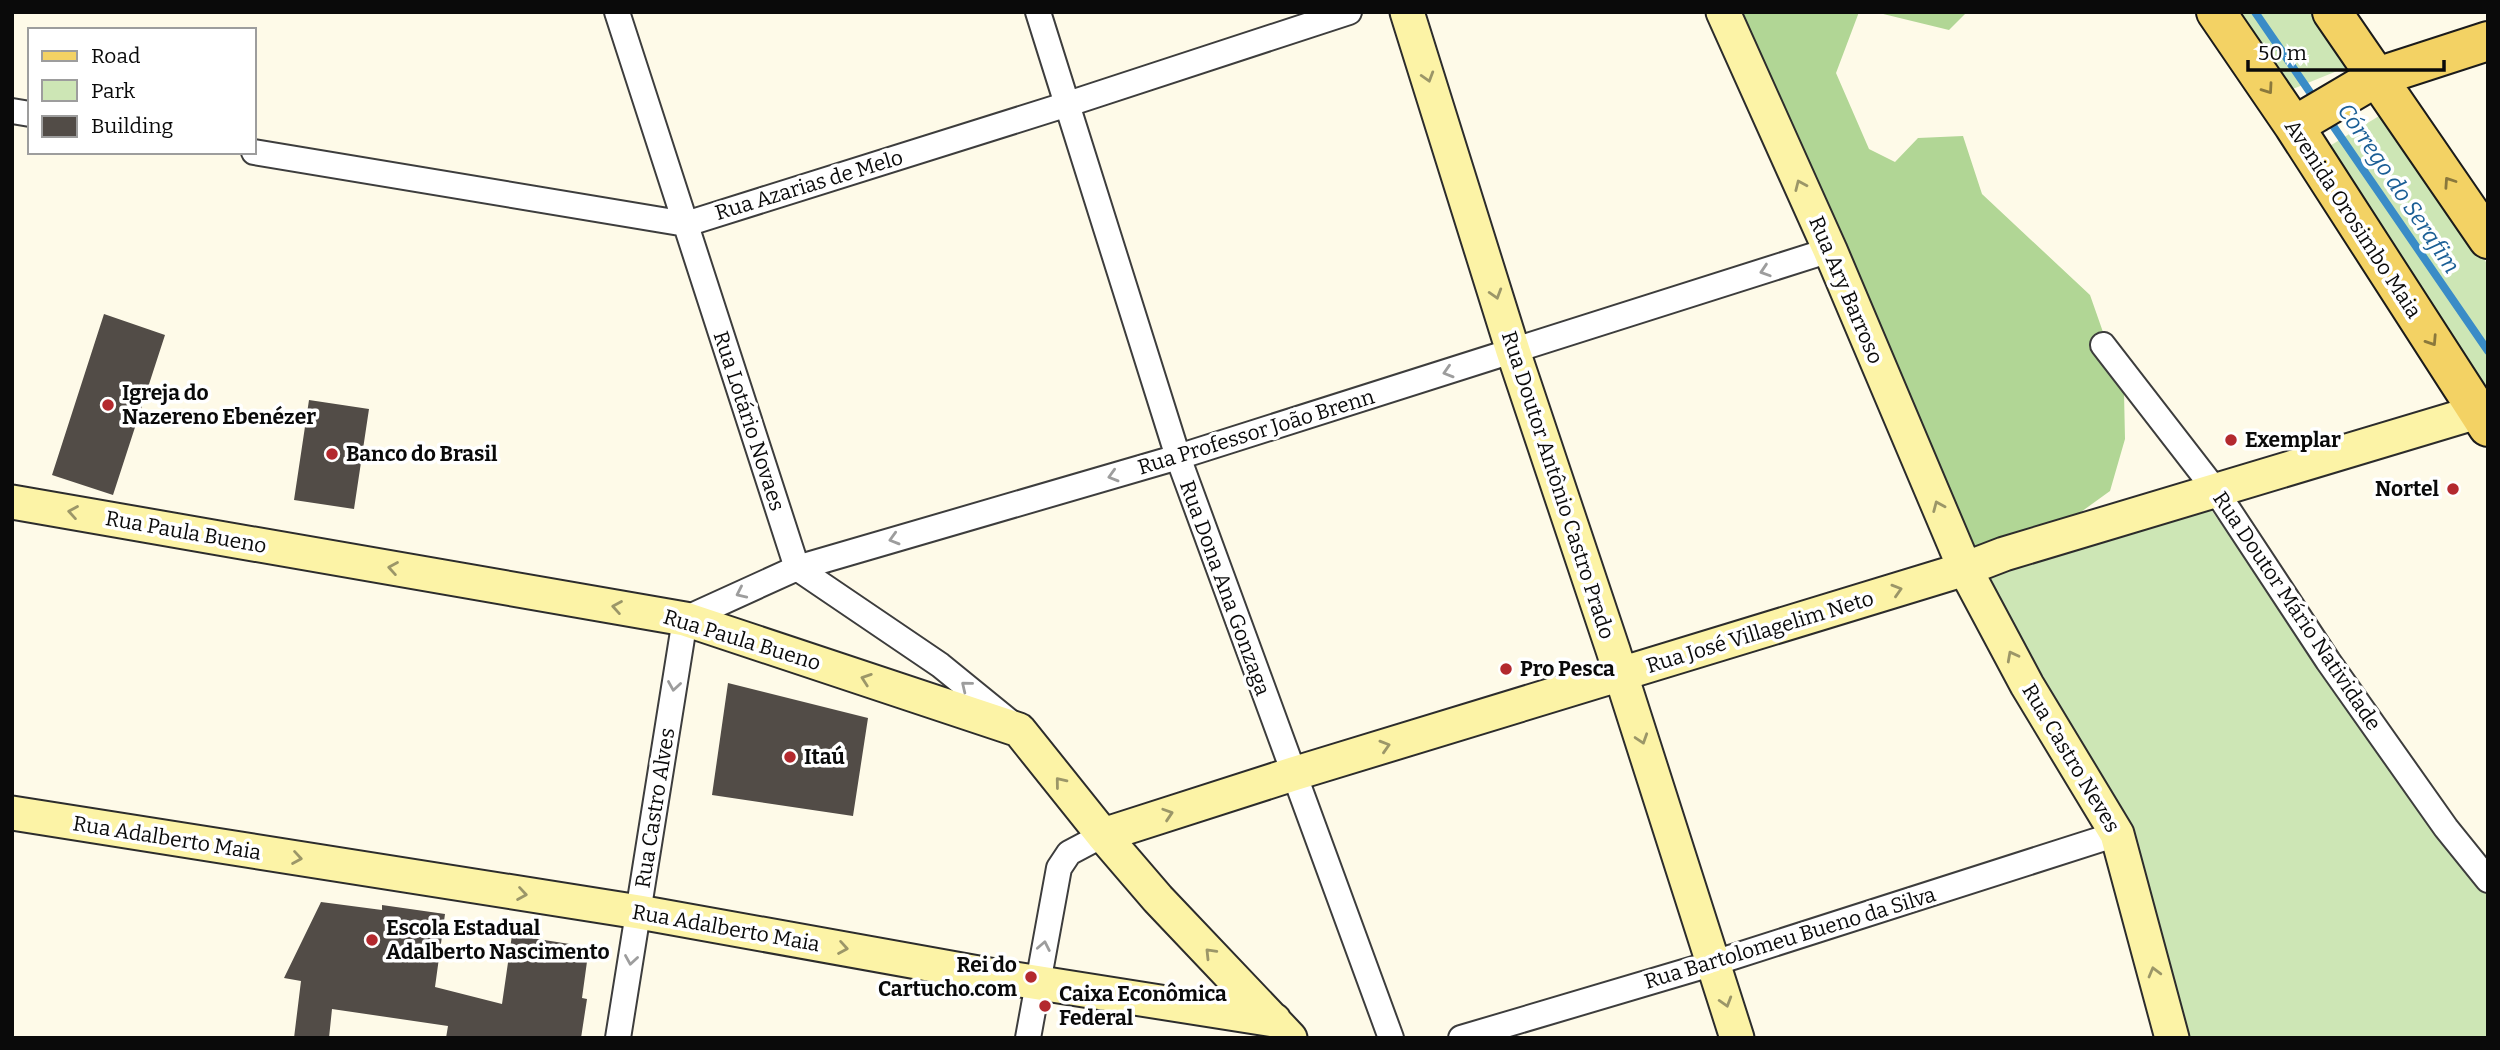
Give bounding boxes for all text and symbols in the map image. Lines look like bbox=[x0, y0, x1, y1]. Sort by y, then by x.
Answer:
legend bbox=[28, 28, 256, 154]
scale bar bbox=[2248, 28, 2444, 72]
text: 50 m bbox=[2258, 40, 2307, 66]
text: Road bbox=[91, 43, 140, 69]
one-way arrow bbox=[1419, 71, 1434, 83]
text: Park bbox=[91, 78, 135, 104]
one-way arrow bbox=[2260, 81, 2272, 94]
water label: Córrego do Serafim bbox=[2332, 98, 2466, 278]
text: Building bbox=[91, 113, 174, 139]
street label: Avenida Orosimbo Maia bbox=[2279, 115, 2427, 324]
street label: Rua Azarias de Melo bbox=[712, 144, 906, 226]
one-way arrow bbox=[2445, 177, 2457, 190]
one-way arrow bbox=[1794, 180, 1808, 192]
street label: Rua Ary Barroso bbox=[1803, 212, 1889, 368]
one-way arrow bbox=[1759, 263, 1771, 277]
one-way arrow bbox=[1487, 288, 1502, 300]
street label: Rua Lotário Novaes bbox=[708, 328, 790, 514]
street label: Rua Doutor Antônio Castro Prado bbox=[1496, 328, 1620, 642]
one-way arrow bbox=[2423, 334, 2436, 347]
one-way arrow bbox=[1443, 363, 1455, 378]
place label: Igreja do Nazereno Ebenézer bbox=[122, 380, 316, 430]
street label: Rua Professor João Brenn bbox=[1135, 384, 1377, 480]
marker: Igreja do Nazereno Ebenézer bbox=[100, 397, 116, 413]
place label: Exemplar bbox=[2245, 427, 2341, 453]
marker: Exemplar bbox=[2223, 432, 2239, 448]
place label: Banco do Brasil bbox=[346, 441, 498, 467]
marker: Banco do Brasil bbox=[324, 446, 340, 462]
one-way arrow bbox=[1107, 467, 1119, 482]
place label: Nortel bbox=[2375, 476, 2439, 502]
street label: Rua Dona Ana Gonzaga bbox=[1174, 477, 1276, 700]
marker: Nortel bbox=[2445, 481, 2461, 497]
street label: Rua Doutor Mário Natividade bbox=[2207, 487, 2387, 735]
one-way arrow bbox=[1933, 501, 1947, 513]
one-way arrow bbox=[67, 505, 78, 520]
street label: Rua Paula Bueno bbox=[103, 505, 269, 559]
one-way arrow bbox=[888, 531, 900, 546]
one-way arrow bbox=[387, 561, 399, 576]
one-way arrow bbox=[1891, 583, 1903, 598]
one-way arrow bbox=[736, 585, 748, 599]
street label: Rua José Villagelim Neto bbox=[1643, 585, 1877, 679]
one-way arrow bbox=[611, 600, 623, 615]
street label: Rua Paula Bueno bbox=[660, 604, 824, 676]
one-way arrow bbox=[2006, 651, 2020, 663]
place label: Pro Pesca bbox=[1520, 656, 1615, 682]
marker: Pro Pesca bbox=[1498, 661, 1514, 677]
one-way arrow bbox=[861, 673, 873, 687]
street label: Rua Castro Neves bbox=[2016, 679, 2126, 837]
one-way arrow bbox=[667, 681, 682, 692]
one-way arrow bbox=[961, 682, 974, 694]
street label: Rua Castro Alves bbox=[629, 726, 681, 890]
one-way arrow bbox=[1633, 732, 1648, 744]
one-way arrow bbox=[1379, 739, 1391, 754]
place label: Itaú bbox=[804, 744, 845, 770]
marker: Itaú bbox=[782, 749, 798, 765]
one-way arrow bbox=[1056, 777, 1069, 789]
one-way arrow bbox=[1161, 808, 1174, 822]
street label: Rua Adalberto Maia bbox=[71, 810, 263, 866]
one-way arrow bbox=[292, 850, 303, 865]
street label: Rua Bartolomeu Bueno da Silva bbox=[1641, 881, 1939, 995]
one-way arrow bbox=[516, 886, 528, 901]
street label: Rua Adalberto Maia bbox=[630, 899, 822, 957]
place label: Escola Estadual Adalberto Nascimento bbox=[386, 915, 610, 965]
marker: Escola Estadual Adalberto Nascimento bbox=[364, 932, 380, 948]
one-way arrow bbox=[837, 940, 849, 955]
one-way arrow bbox=[1036, 941, 1051, 953]
one-way arrow bbox=[1205, 948, 1218, 961]
place label: Rei do Cartucho.com bbox=[878, 952, 1017, 1002]
one-way arrow bbox=[624, 954, 639, 965]
one-way arrow bbox=[2148, 966, 2162, 978]
marker: Rei do Cartucho.com bbox=[1023, 969, 1039, 985]
place label: Caixa Econômica Federal bbox=[1059, 981, 1227, 1031]
one-way arrow bbox=[1717, 996, 1732, 1008]
marker: Caixa Econômica Federal bbox=[1037, 998, 1053, 1014]

